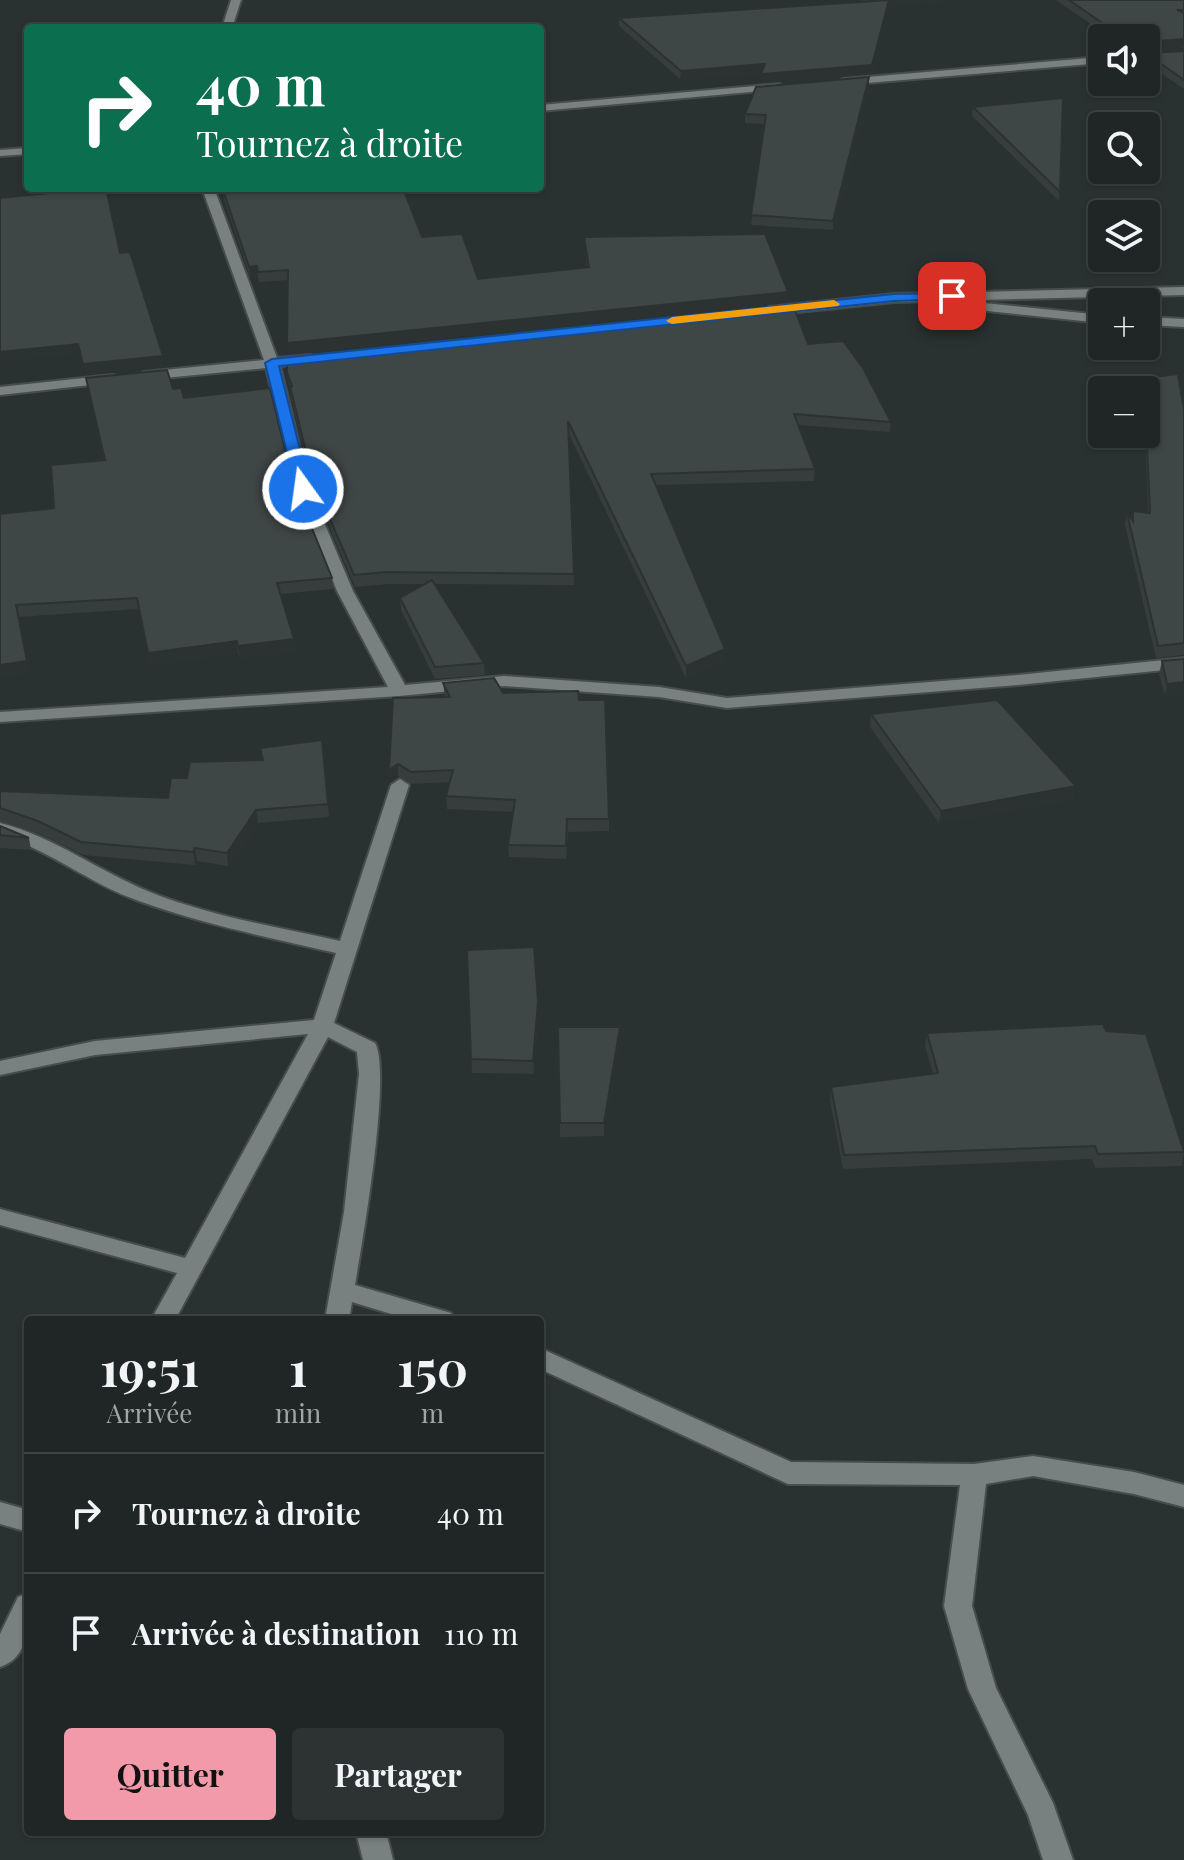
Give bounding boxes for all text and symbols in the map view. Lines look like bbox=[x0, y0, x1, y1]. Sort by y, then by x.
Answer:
map controls bbox=[1088, 24, 1160, 448]
button: sound bbox=[1088, 24, 1160, 96]
text: 40 m bbox=[196, 46, 325, 121]
icon: right bbox=[64, 56, 168, 160]
button: search bbox=[1088, 112, 1160, 184]
text: Tournez à droite bbox=[196, 118, 463, 166]
button: layers bbox=[1088, 200, 1160, 272]
pin bbox=[918, 262, 986, 330]
icon: arrive bbox=[930, 274, 974, 318]
button: + bbox=[1088, 288, 1160, 360]
button: − bbox=[1088, 376, 1160, 448]
position arrow bbox=[261, 447, 345, 531]
text: 19:51 bbox=[100, 1335, 199, 1399]
text: 1 bbox=[289, 1335, 307, 1399]
text: 150 bbox=[397, 1335, 468, 1399]
text: Arrivée bbox=[107, 1395, 193, 1430]
text: min bbox=[275, 1395, 321, 1430]
text: m bbox=[421, 1395, 444, 1430]
icon: right bbox=[64, 1491, 108, 1535]
text: Tournez à droite bbox=[132, 1493, 361, 1533]
text: 40 m bbox=[437, 1493, 504, 1533]
icon: arrive bbox=[64, 1611, 108, 1655]
text: Arrivée à destination bbox=[132, 1613, 420, 1653]
text: 110 m bbox=[444, 1613, 518, 1653]
button: Quitter bbox=[64, 1728, 276, 1820]
button: Partager bbox=[292, 1728, 504, 1820]

